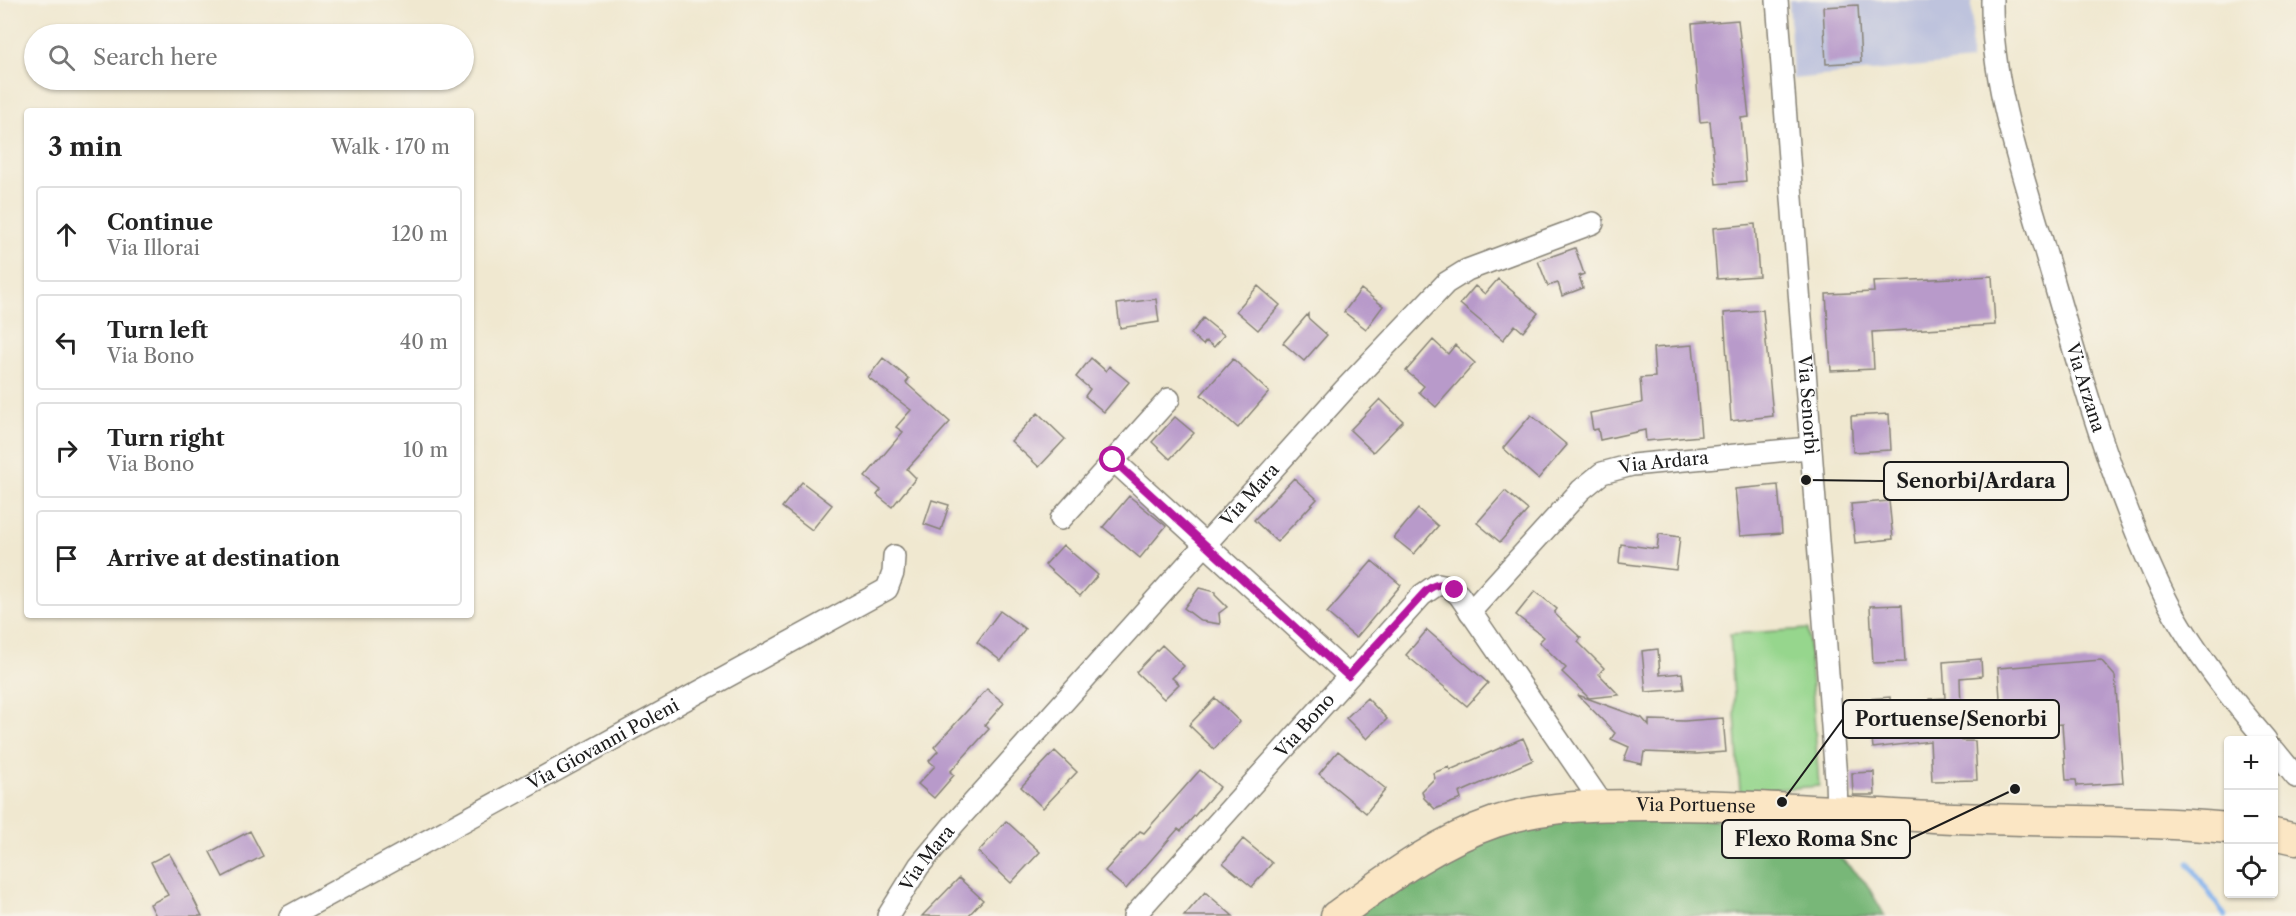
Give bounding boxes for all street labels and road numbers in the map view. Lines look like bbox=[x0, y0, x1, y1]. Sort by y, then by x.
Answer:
street label: Via Arzana bbox=[2061, 339, 2110, 436]
street label: Via Senorbì bbox=[1793, 353, 1822, 456]
street label: Via Ardara bbox=[1616, 447, 1710, 479]
street label: Via Mara bbox=[1215, 458, 1284, 532]
street label: Via Bono bbox=[1270, 689, 1339, 763]
street label: Via Giovanni Poleni bbox=[523, 694, 683, 795]
street label: Via Portuense bbox=[1635, 794, 1756, 818]
street label: Via Mara bbox=[895, 820, 960, 896]

